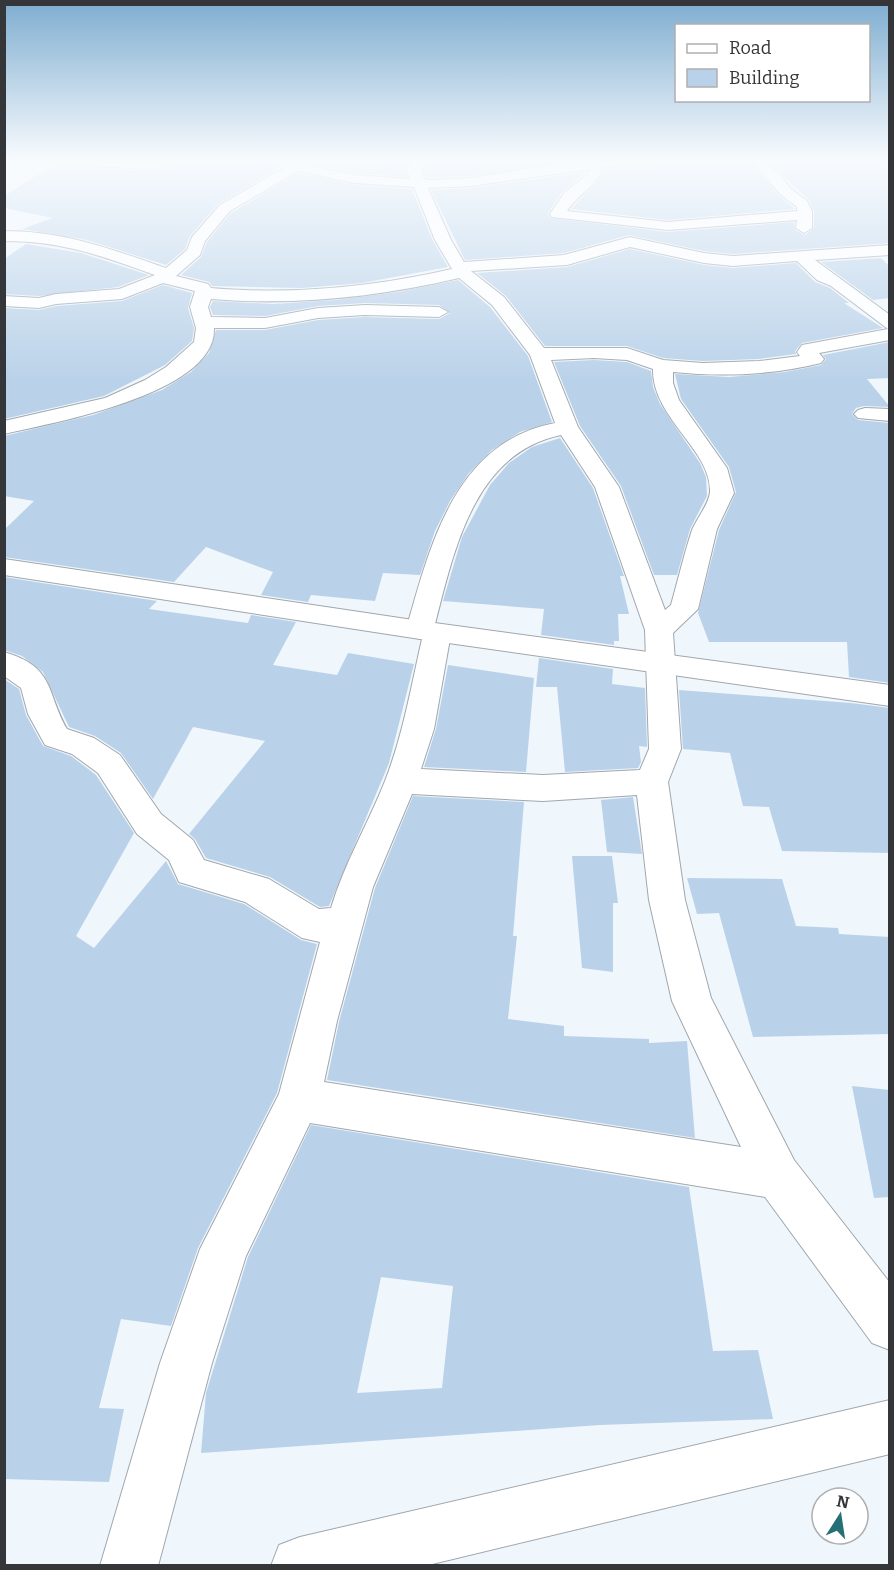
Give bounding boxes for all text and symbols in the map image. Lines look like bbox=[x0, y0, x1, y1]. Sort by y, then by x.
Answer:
legend bbox=[675, 24, 870, 102]
text: Road bbox=[729, 37, 772, 59]
text: Building bbox=[729, 67, 800, 89]
north arrow bbox=[810, 1486, 870, 1546]
text: N bbox=[835, 1491, 851, 1512]

